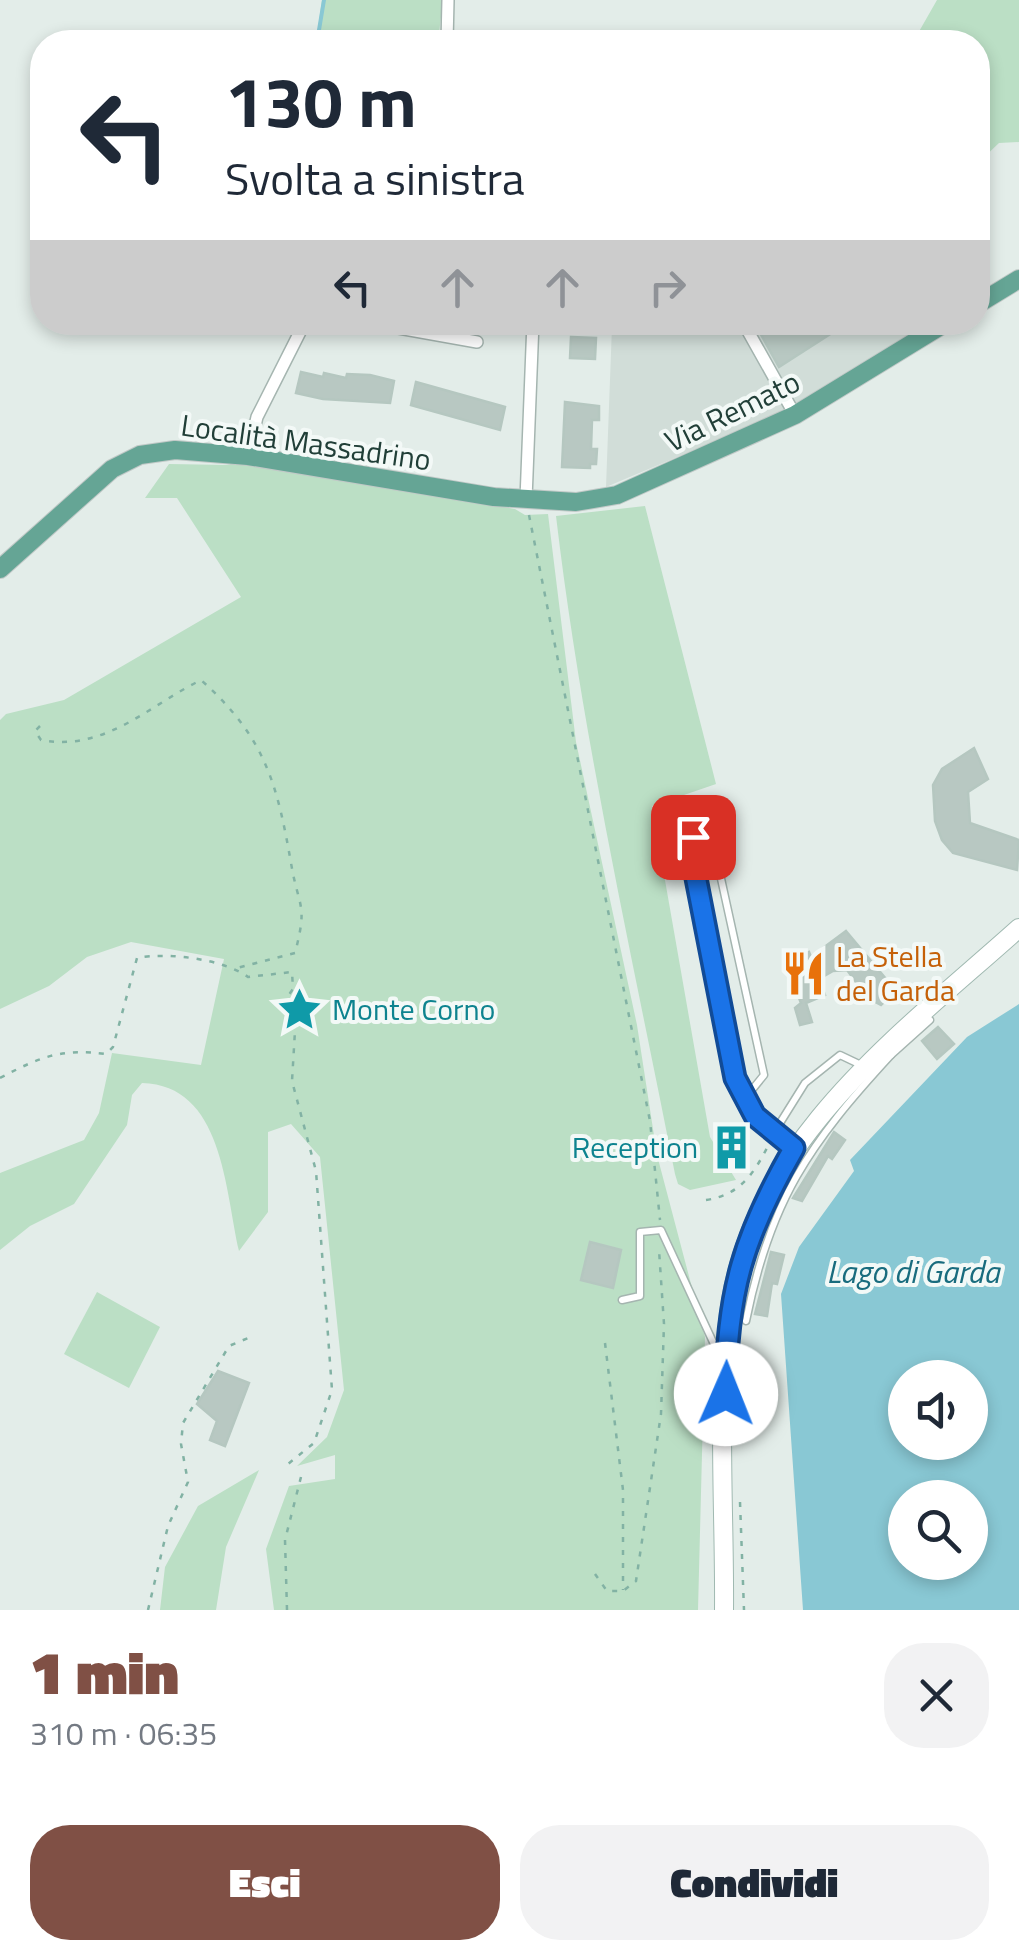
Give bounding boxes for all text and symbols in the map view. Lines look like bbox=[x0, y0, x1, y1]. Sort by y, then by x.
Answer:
text: 130 m bbox=[225, 48, 417, 154]
icon: left bbox=[60, 70, 190, 200]
text: Svolta a sinistra bbox=[225, 144, 525, 212]
icon: left bbox=[325, 260, 380, 315]
icon: ahead bbox=[430, 260, 485, 315]
icon: ahead bbox=[535, 260, 590, 315]
icon: right bbox=[640, 260, 695, 315]
street label: Via Remato bbox=[657, 358, 807, 464]
street label: Località Massadrino bbox=[178, 402, 434, 482]
pin bbox=[651, 795, 736, 880]
icon: arrive bbox=[666, 810, 721, 865]
place label: La Stella del Garda bbox=[836, 933, 955, 1013]
restaurant icon: La Stella del Garda bbox=[779, 949, 827, 997]
place icon: Monte Corno bbox=[275, 985, 323, 1033]
place label: Monte Corno bbox=[332, 986, 495, 1032]
building icon: Reception bbox=[707, 1123, 755, 1171]
place label: Reception bbox=[572, 1124, 698, 1170]
water label: Lago di Garda bbox=[826, 1247, 1002, 1295]
position arrow bbox=[674, 1342, 778, 1446]
map controls bbox=[888, 1360, 988, 1580]
button: sound bbox=[888, 1360, 988, 1460]
button: search bbox=[888, 1480, 988, 1580]
text: 1 min bbox=[30, 1626, 179, 1717]
button: close bbox=[884, 1643, 989, 1748]
text: 310 m · 06:35 bbox=[30, 1709, 217, 1757]
button: Esci bbox=[30, 1825, 500, 1940]
button: Condividi bbox=[520, 1825, 989, 1940]

